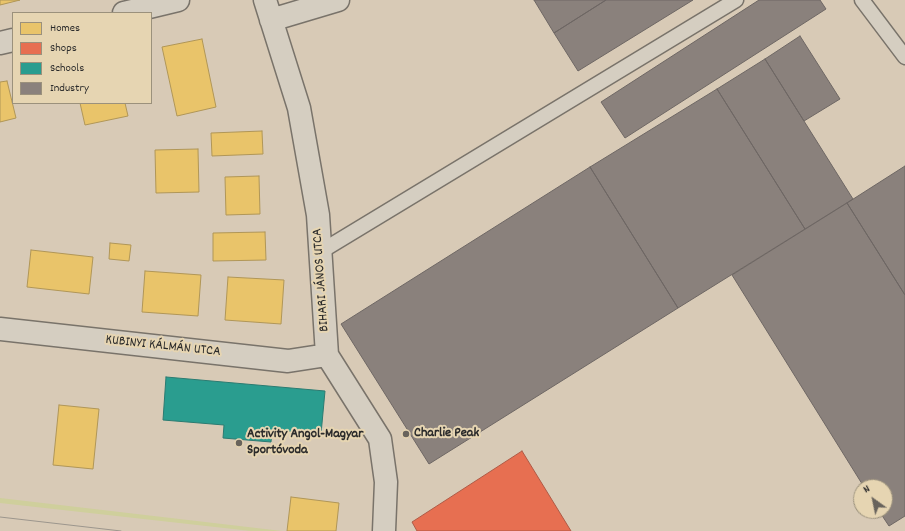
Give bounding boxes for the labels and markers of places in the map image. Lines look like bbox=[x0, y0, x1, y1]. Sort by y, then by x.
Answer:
place label: Charlie Peak bbox=[414, 426, 479, 442]
place label: Activity Angol-Magyar Sportóvoda bbox=[247, 427, 363, 460]
marker: Charlie Peak bbox=[401, 429, 411, 439]
marker: Activity Angol-Magyar Sportóvoda bbox=[234, 438, 244, 448]

